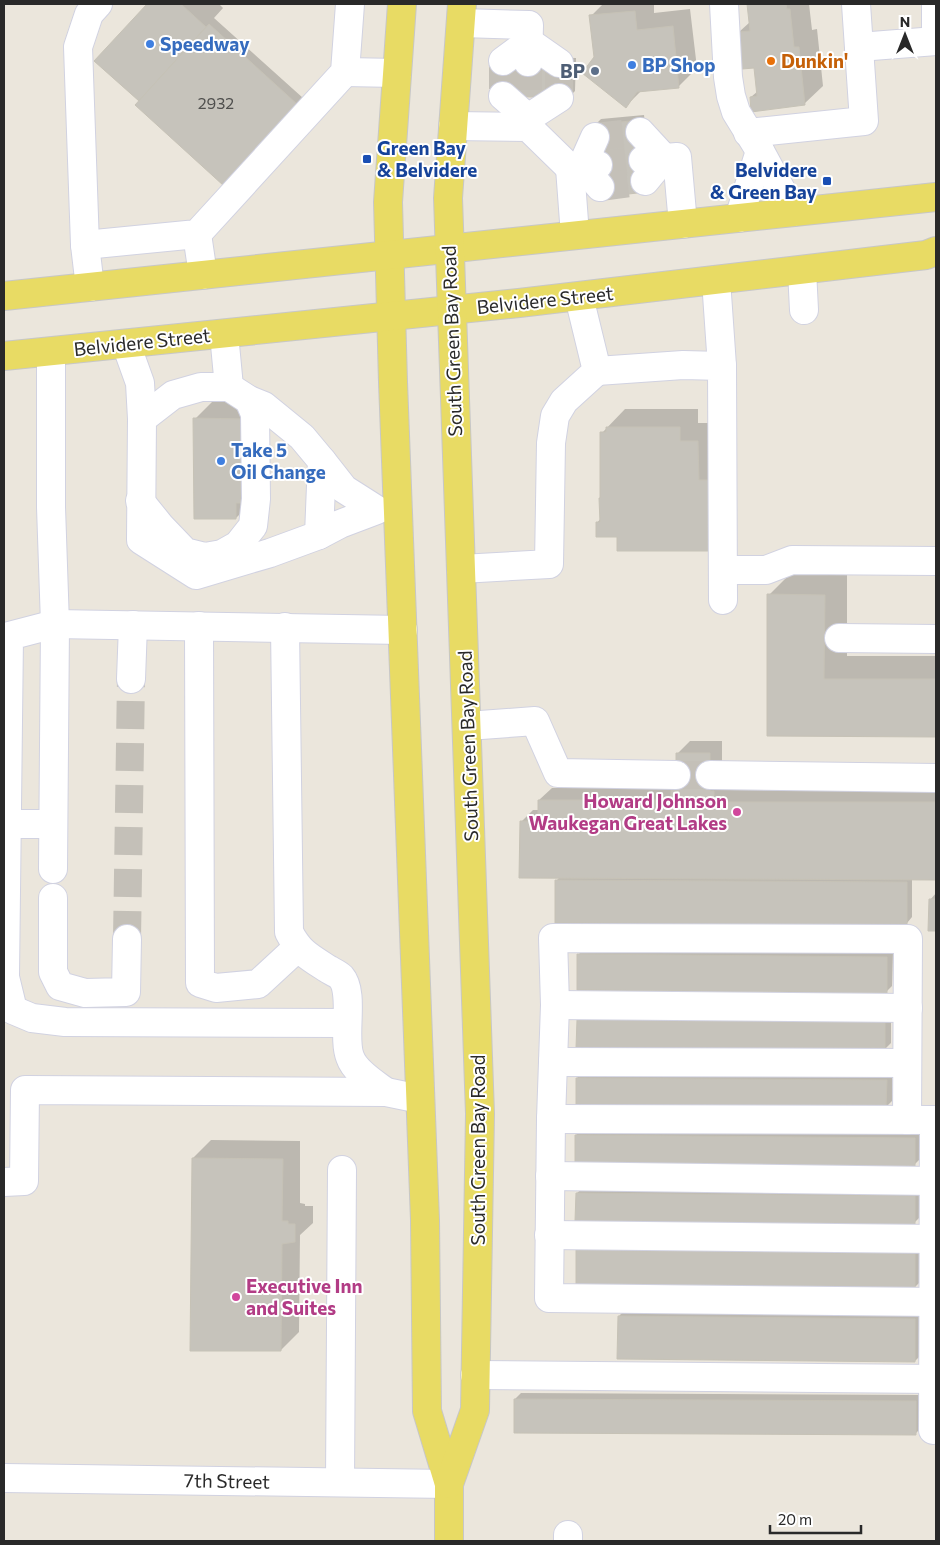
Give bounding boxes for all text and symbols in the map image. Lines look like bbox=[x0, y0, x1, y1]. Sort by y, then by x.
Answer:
north arrow bbox=[880, 10, 930, 60]
text: N bbox=[900, 13, 910, 30]
place label: Speedway bbox=[160, 32, 250, 55]
marker: Speedway bbox=[144, 38, 156, 50]
place label: Dunkin' bbox=[781, 49, 848, 72]
place label: BP Shop bbox=[642, 53, 716, 76]
marker: Dunkin' bbox=[765, 55, 777, 67]
place label: BP bbox=[560, 59, 585, 82]
marker: BP Shop bbox=[626, 59, 638, 71]
marker: BP bbox=[589, 65, 601, 77]
house number: 2932 bbox=[198, 93, 234, 112]
place label: Green Bay & Belvidere bbox=[377, 136, 477, 181]
marker: Green Bay & Belvidere bbox=[361, 153, 373, 165]
place label: Belvidere & Green Bay bbox=[710, 158, 818, 203]
marker: Belvidere & Green Bay bbox=[821, 175, 833, 187]
street label: South Green Bay Road bbox=[437, 245, 466, 437]
street label: Belvidere Street bbox=[475, 281, 615, 318]
street label: Belvidere Street bbox=[72, 323, 212, 360]
place label: Take 5 Oil Change bbox=[231, 438, 326, 483]
marker: Take 5 Oil Change bbox=[215, 455, 227, 467]
street label: South Green Bay Road bbox=[453, 650, 482, 842]
place label: Howard Johnson Waukegan Great Lakes bbox=[529, 789, 727, 834]
marker: Howard Johnson Waukegan Great Lakes bbox=[731, 806, 743, 818]
street label: South Green Bay Road bbox=[466, 1054, 489, 1246]
place label: Executive Inn and Suites bbox=[246, 1274, 363, 1319]
marker: Executive Inn and Suites bbox=[230, 1291, 242, 1303]
street label: 7th Street bbox=[184, 1468, 270, 1493]
scale bar bbox=[770, 1502, 861, 1534]
text: 20 m bbox=[778, 1510, 812, 1528]

